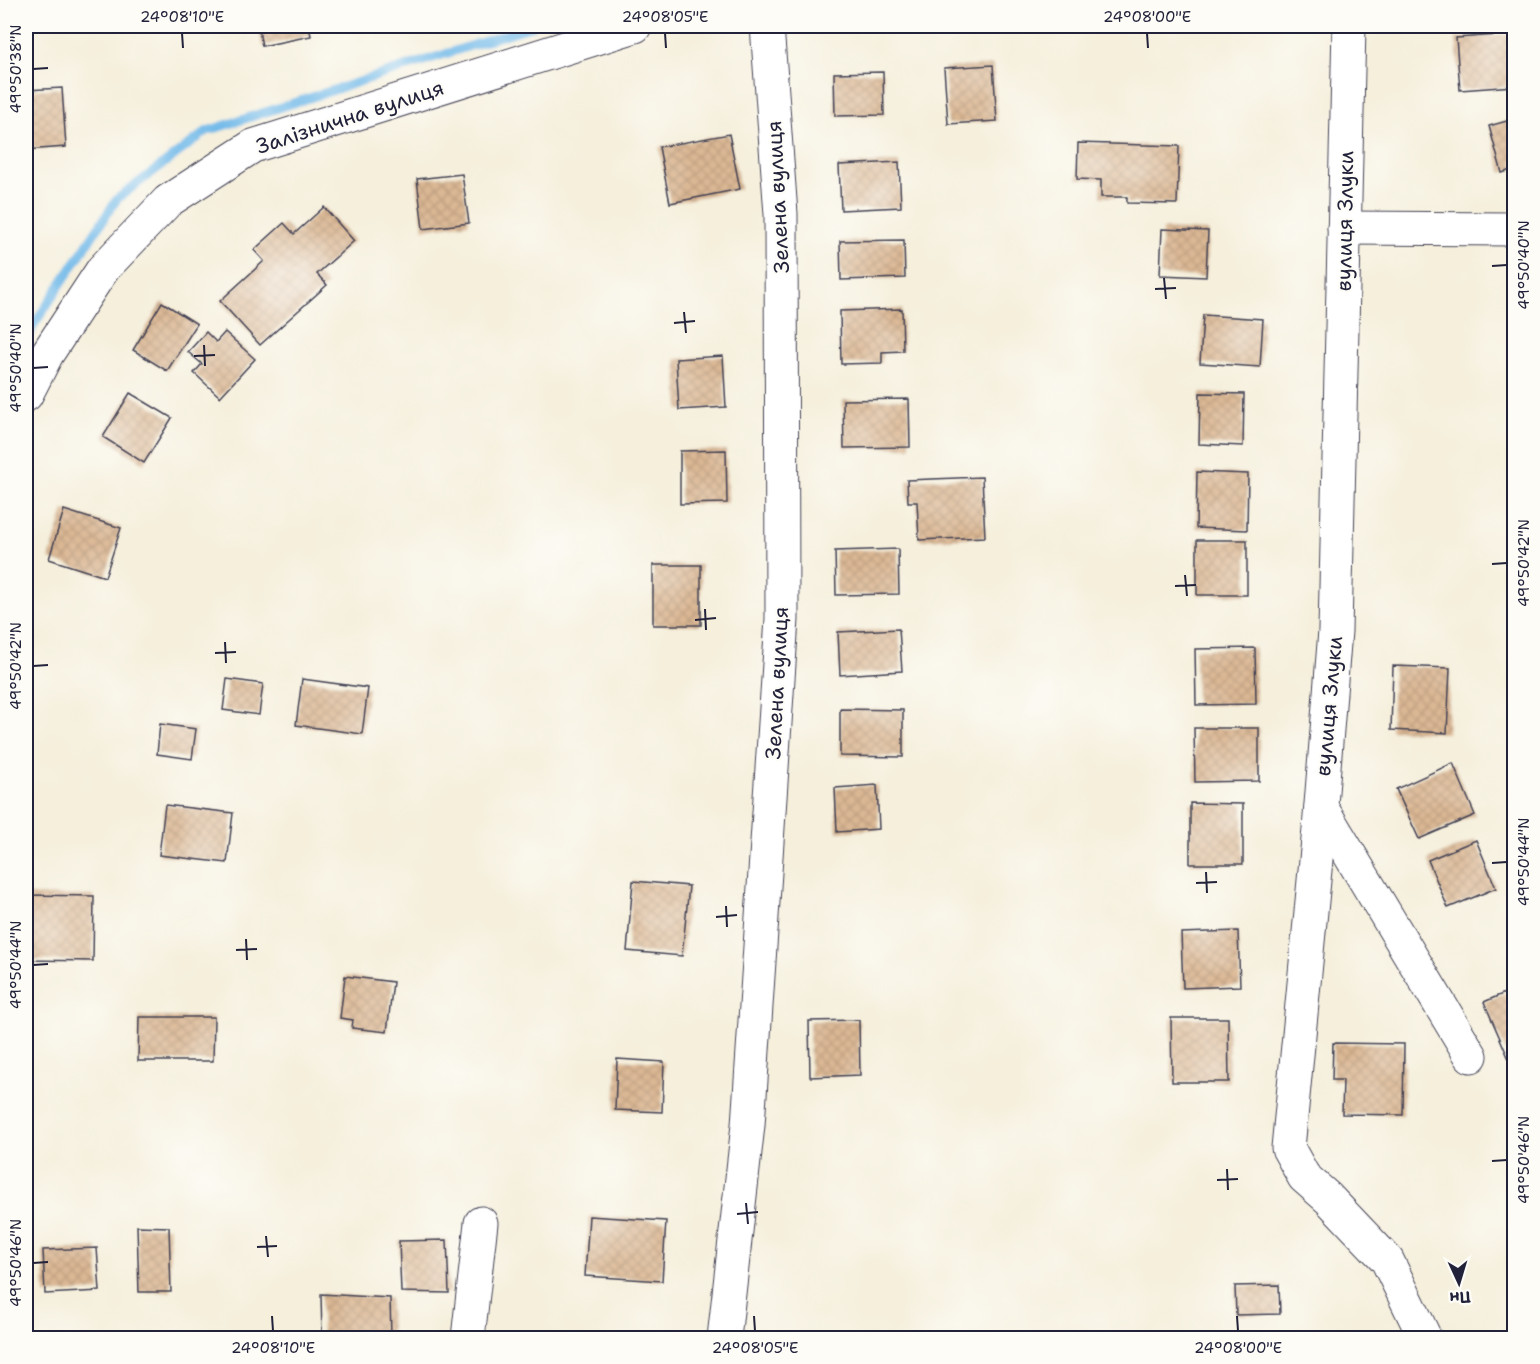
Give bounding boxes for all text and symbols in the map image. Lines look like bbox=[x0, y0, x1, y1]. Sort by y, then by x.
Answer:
text: 24°08'10"E bbox=[140, 7, 224, 27]
text: 24°08'05"E bbox=[622, 7, 708, 27]
text: 24°08'00"E bbox=[1103, 7, 1191, 27]
text: 49°50'38"N bbox=[6, 25, 26, 113]
street label: Залізнична вулиця bbox=[253, 73, 447, 161]
street label: Зелена вулиця bbox=[760, 120, 796, 274]
street label: вулиця Злуки bbox=[1330, 150, 1360, 292]
text: 49°50'40"N bbox=[1514, 220, 1534, 310]
text: 49°50'40"N bbox=[6, 323, 26, 413]
text: 49°50'42"N bbox=[1514, 519, 1534, 607]
street label: Зелена вулиця bbox=[759, 606, 795, 760]
text: 49°50'42"N bbox=[6, 622, 26, 710]
street label: вулиця Злуки bbox=[1309, 634, 1349, 777]
text: 49°50'44"N bbox=[1514, 818, 1534, 906]
text: 49°50'44"N bbox=[6, 921, 26, 1009]
text: 49°50'46"N bbox=[1514, 1116, 1534, 1204]
text: 49°50'46"N bbox=[6, 1219, 26, 1307]
north arrow bbox=[1429, 1253, 1489, 1313]
text: Пн bbox=[1449, 1286, 1471, 1309]
text: 24°08'10"E bbox=[231, 1338, 315, 1358]
text: 24°08'05"E bbox=[712, 1338, 798, 1358]
text: 24°08'00"E bbox=[1194, 1338, 1282, 1358]

